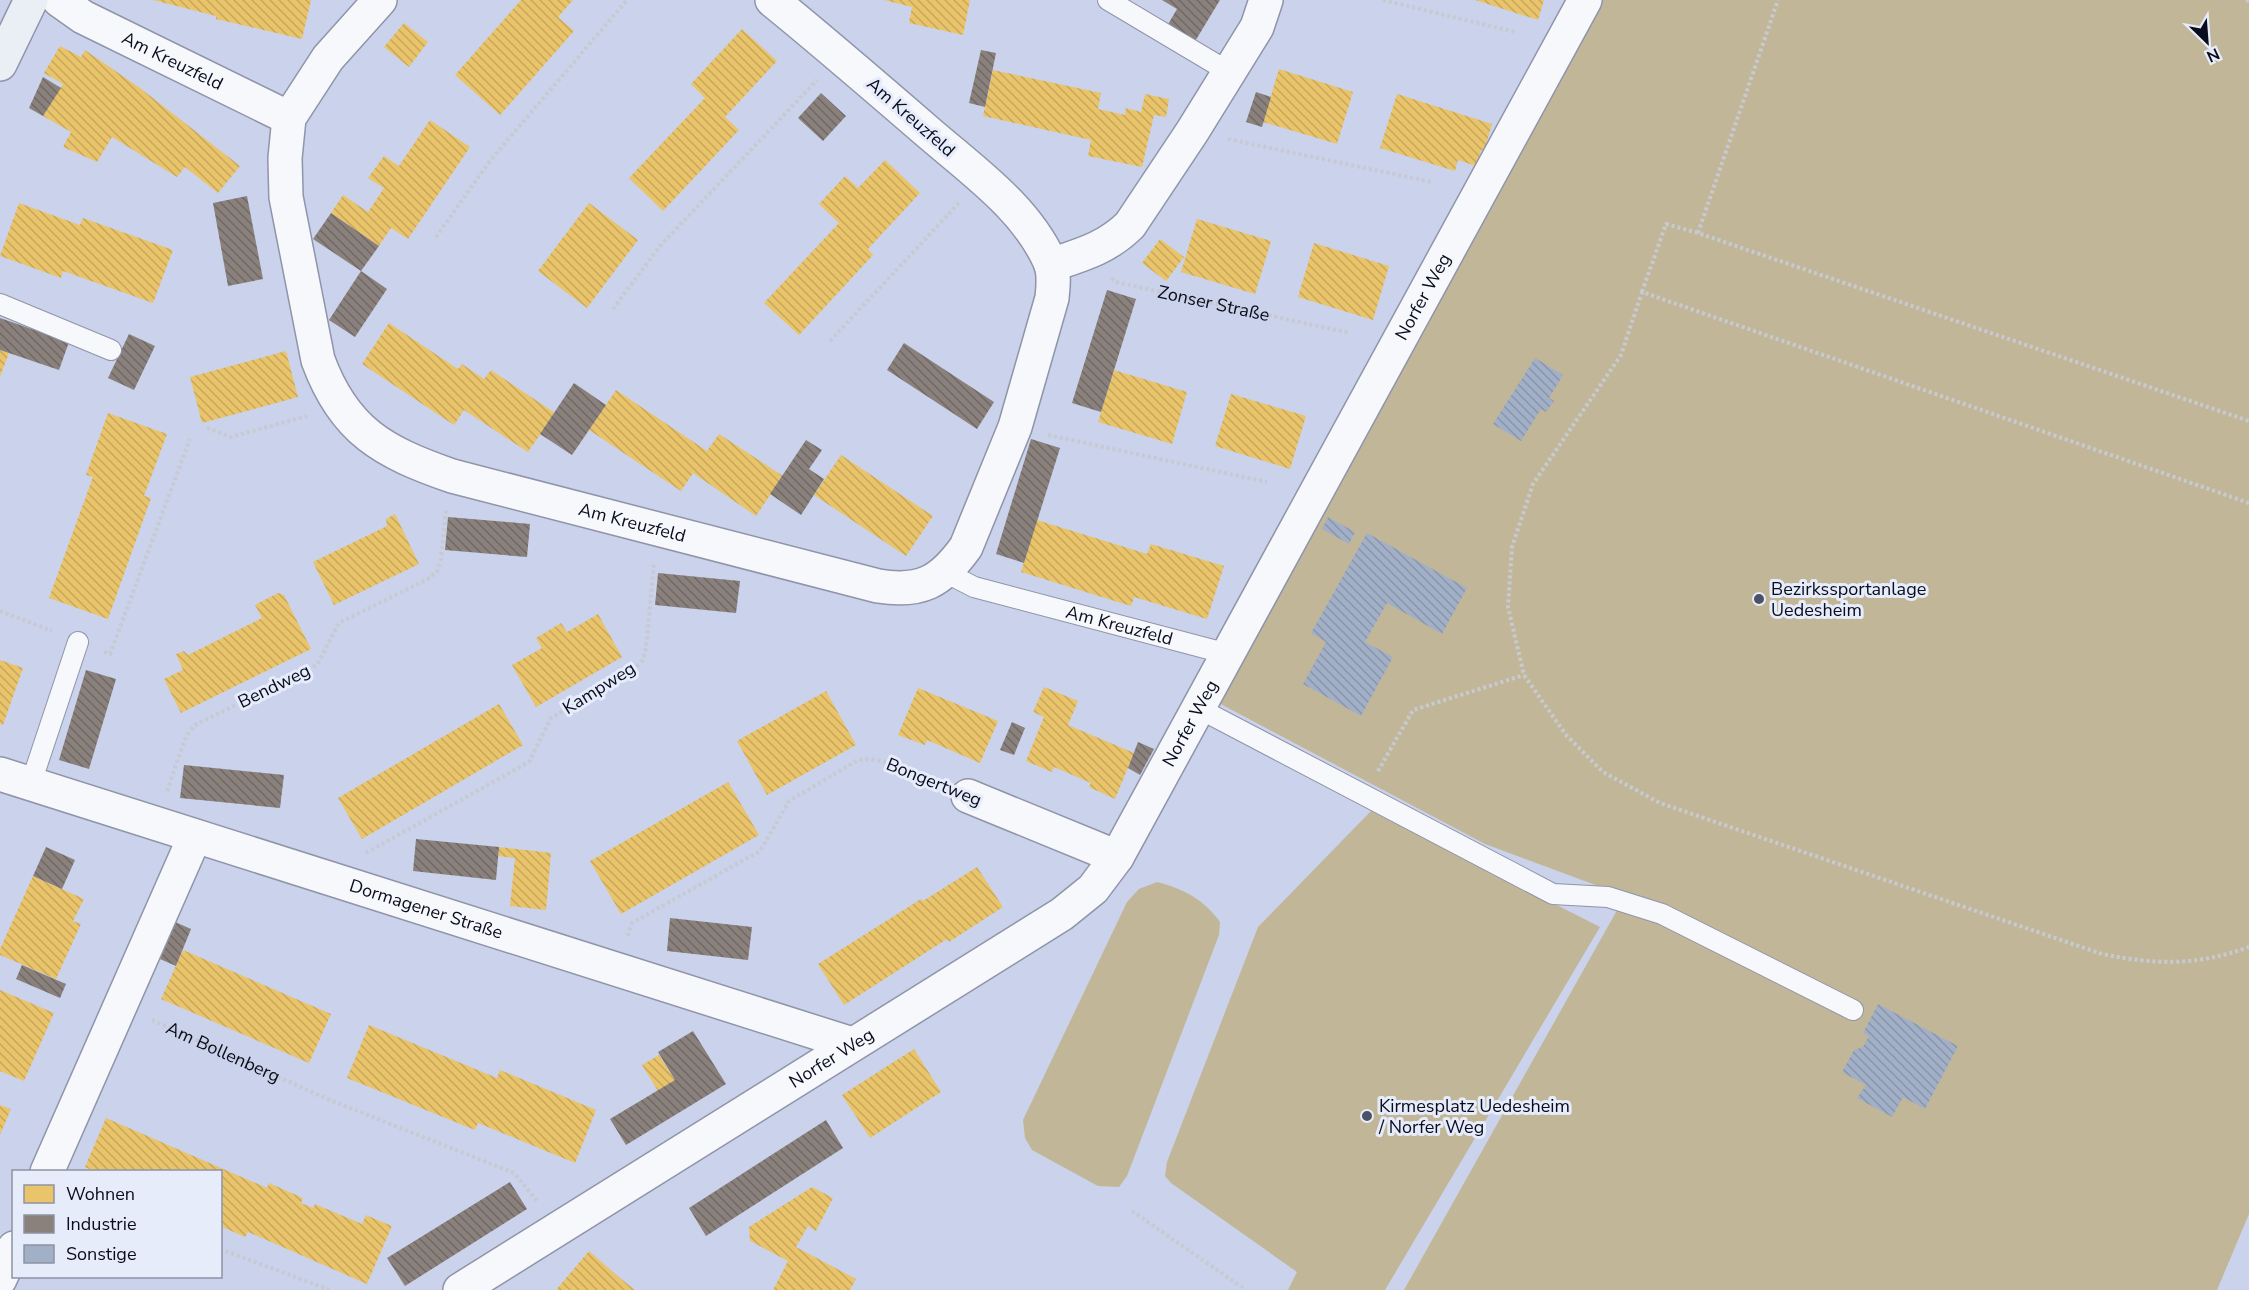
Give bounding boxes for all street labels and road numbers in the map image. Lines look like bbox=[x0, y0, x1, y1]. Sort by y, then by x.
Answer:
street label: Am Kreuzfeld bbox=[118, 26, 227, 96]
street label: Am Kreuzfeld bbox=[862, 72, 960, 162]
street label: Norfer Weg bbox=[1390, 249, 1456, 344]
street label: Zonser Straße bbox=[1156, 280, 1272, 327]
street label: Am Kreuzfeld bbox=[576, 497, 688, 548]
street label: Am Kreuzfeld bbox=[1063, 600, 1176, 651]
street label: Kampweg bbox=[558, 656, 640, 720]
street label: Bendweg bbox=[234, 658, 314, 714]
street label: Norfer Weg bbox=[1157, 676, 1223, 771]
street label: Bongertweg bbox=[883, 752, 985, 812]
street label: Dormagener Straße bbox=[346, 873, 506, 945]
street label: Am Bollenberg bbox=[162, 1016, 284, 1088]
street label: Norfer Weg bbox=[785, 1022, 878, 1093]

